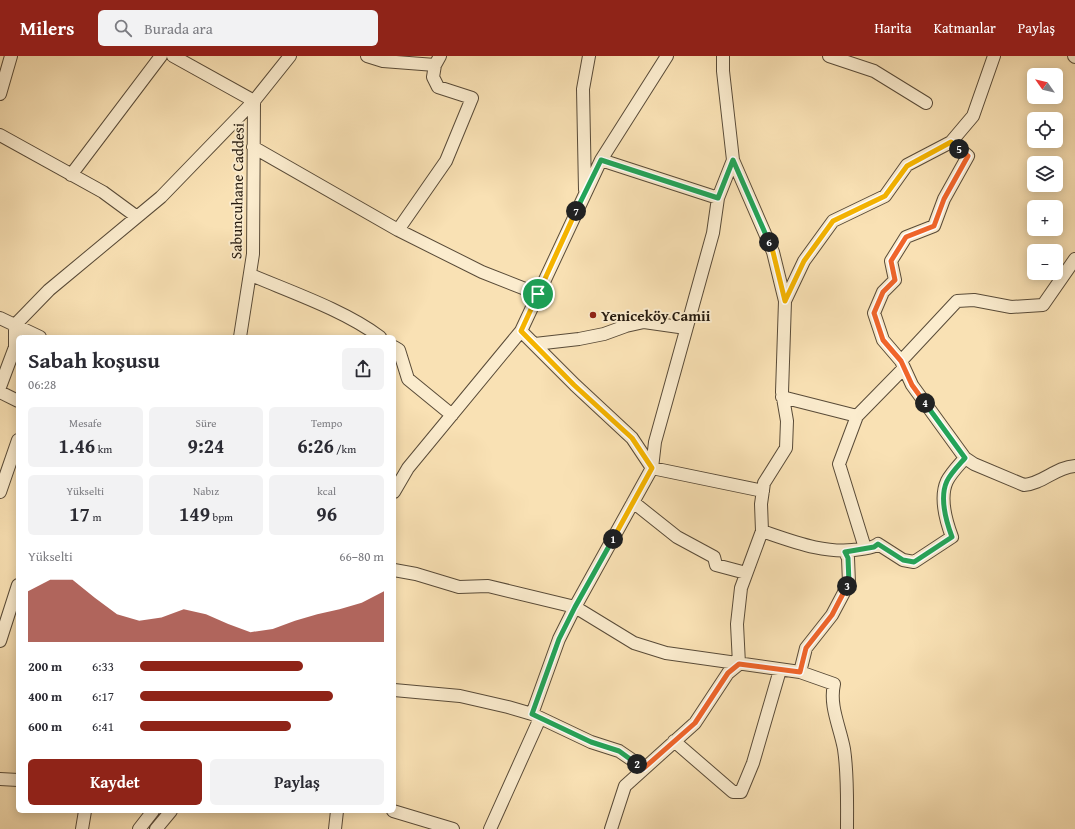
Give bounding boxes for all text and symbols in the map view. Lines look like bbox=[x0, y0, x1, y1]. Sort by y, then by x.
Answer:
search box bbox=[98, 10, 378, 46]
text: Milers bbox=[20, 14, 74, 42]
icon: search bbox=[112, 17, 134, 39]
text: Burada ara bbox=[144, 18, 213, 39]
text: Harita bbox=[875, 18, 912, 38]
text: Katmanlar bbox=[934, 18, 996, 38]
text: Paylaş bbox=[1018, 18, 1055, 38]
north arrow bbox=[1027, 68, 1063, 104]
map controls bbox=[1027, 68, 1063, 280]
button: locate bbox=[1027, 112, 1063, 148]
street label: Sabuncuhane Caddesi bbox=[225, 123, 249, 259]
pin: 5 bbox=[949, 139, 969, 159]
text: 5 bbox=[956, 141, 962, 157]
button: layers bbox=[1027, 156, 1063, 192]
button: + bbox=[1027, 200, 1063, 236]
pin: 7 bbox=[566, 201, 586, 221]
text: 7 bbox=[573, 203, 579, 219]
pin: 6 bbox=[759, 232, 779, 252]
text: 6 bbox=[766, 234, 772, 250]
button: − bbox=[1027, 244, 1063, 280]
pin bbox=[521, 277, 555, 311]
icon: arrive bbox=[527, 283, 549, 305]
place label: Yeniceköy Camii bbox=[601, 305, 711, 326]
marker: Yeniceköy Camii bbox=[588, 310, 598, 320]
text: Sabah koşusu bbox=[28, 344, 160, 376]
button: share bbox=[342, 348, 384, 390]
text: 06:28 bbox=[28, 375, 56, 394]
pin: 4 bbox=[915, 393, 935, 413]
text: 4 bbox=[922, 395, 928, 411]
text: Mesafe bbox=[69, 415, 102, 431]
text: Süre bbox=[196, 415, 216, 431]
text: Tempo bbox=[311, 415, 342, 431]
text: 1.46 bbox=[58, 431, 95, 460]
text: 9:24 bbox=[188, 431, 224, 460]
text: 6:26 bbox=[297, 431, 334, 460]
text: km bbox=[95, 441, 112, 457]
text: /km bbox=[334, 441, 356, 457]
text: Yükselti bbox=[66, 483, 104, 499]
text: Nabız bbox=[193, 483, 219, 499]
text: kcal bbox=[317, 483, 336, 499]
text: 17 bbox=[69, 499, 90, 528]
text: 149 bbox=[179, 499, 210, 528]
text: 96 bbox=[316, 499, 337, 528]
text: m bbox=[90, 509, 101, 525]
text: bpm bbox=[210, 509, 233, 525]
pin: 1 bbox=[603, 529, 623, 549]
text: 1 bbox=[610, 531, 616, 547]
text: Yükselti bbox=[28, 547, 73, 566]
text: 66–80 m bbox=[339, 547, 384, 566]
pin: 3 bbox=[837, 576, 857, 596]
text: 3 bbox=[844, 578, 850, 594]
text: 200 m bbox=[28, 657, 62, 676]
text: 6:33 bbox=[92, 657, 114, 676]
text: 400 m bbox=[28, 687, 62, 706]
text: 6:17 bbox=[92, 687, 114, 706]
text: 600 m bbox=[28, 717, 62, 736]
text: 6:41 bbox=[92, 717, 114, 736]
pin: 2 bbox=[627, 754, 647, 774]
text: 2 bbox=[634, 756, 640, 772]
button: Kaydet bbox=[28, 759, 202, 805]
button: Paylaş bbox=[210, 759, 384, 805]

